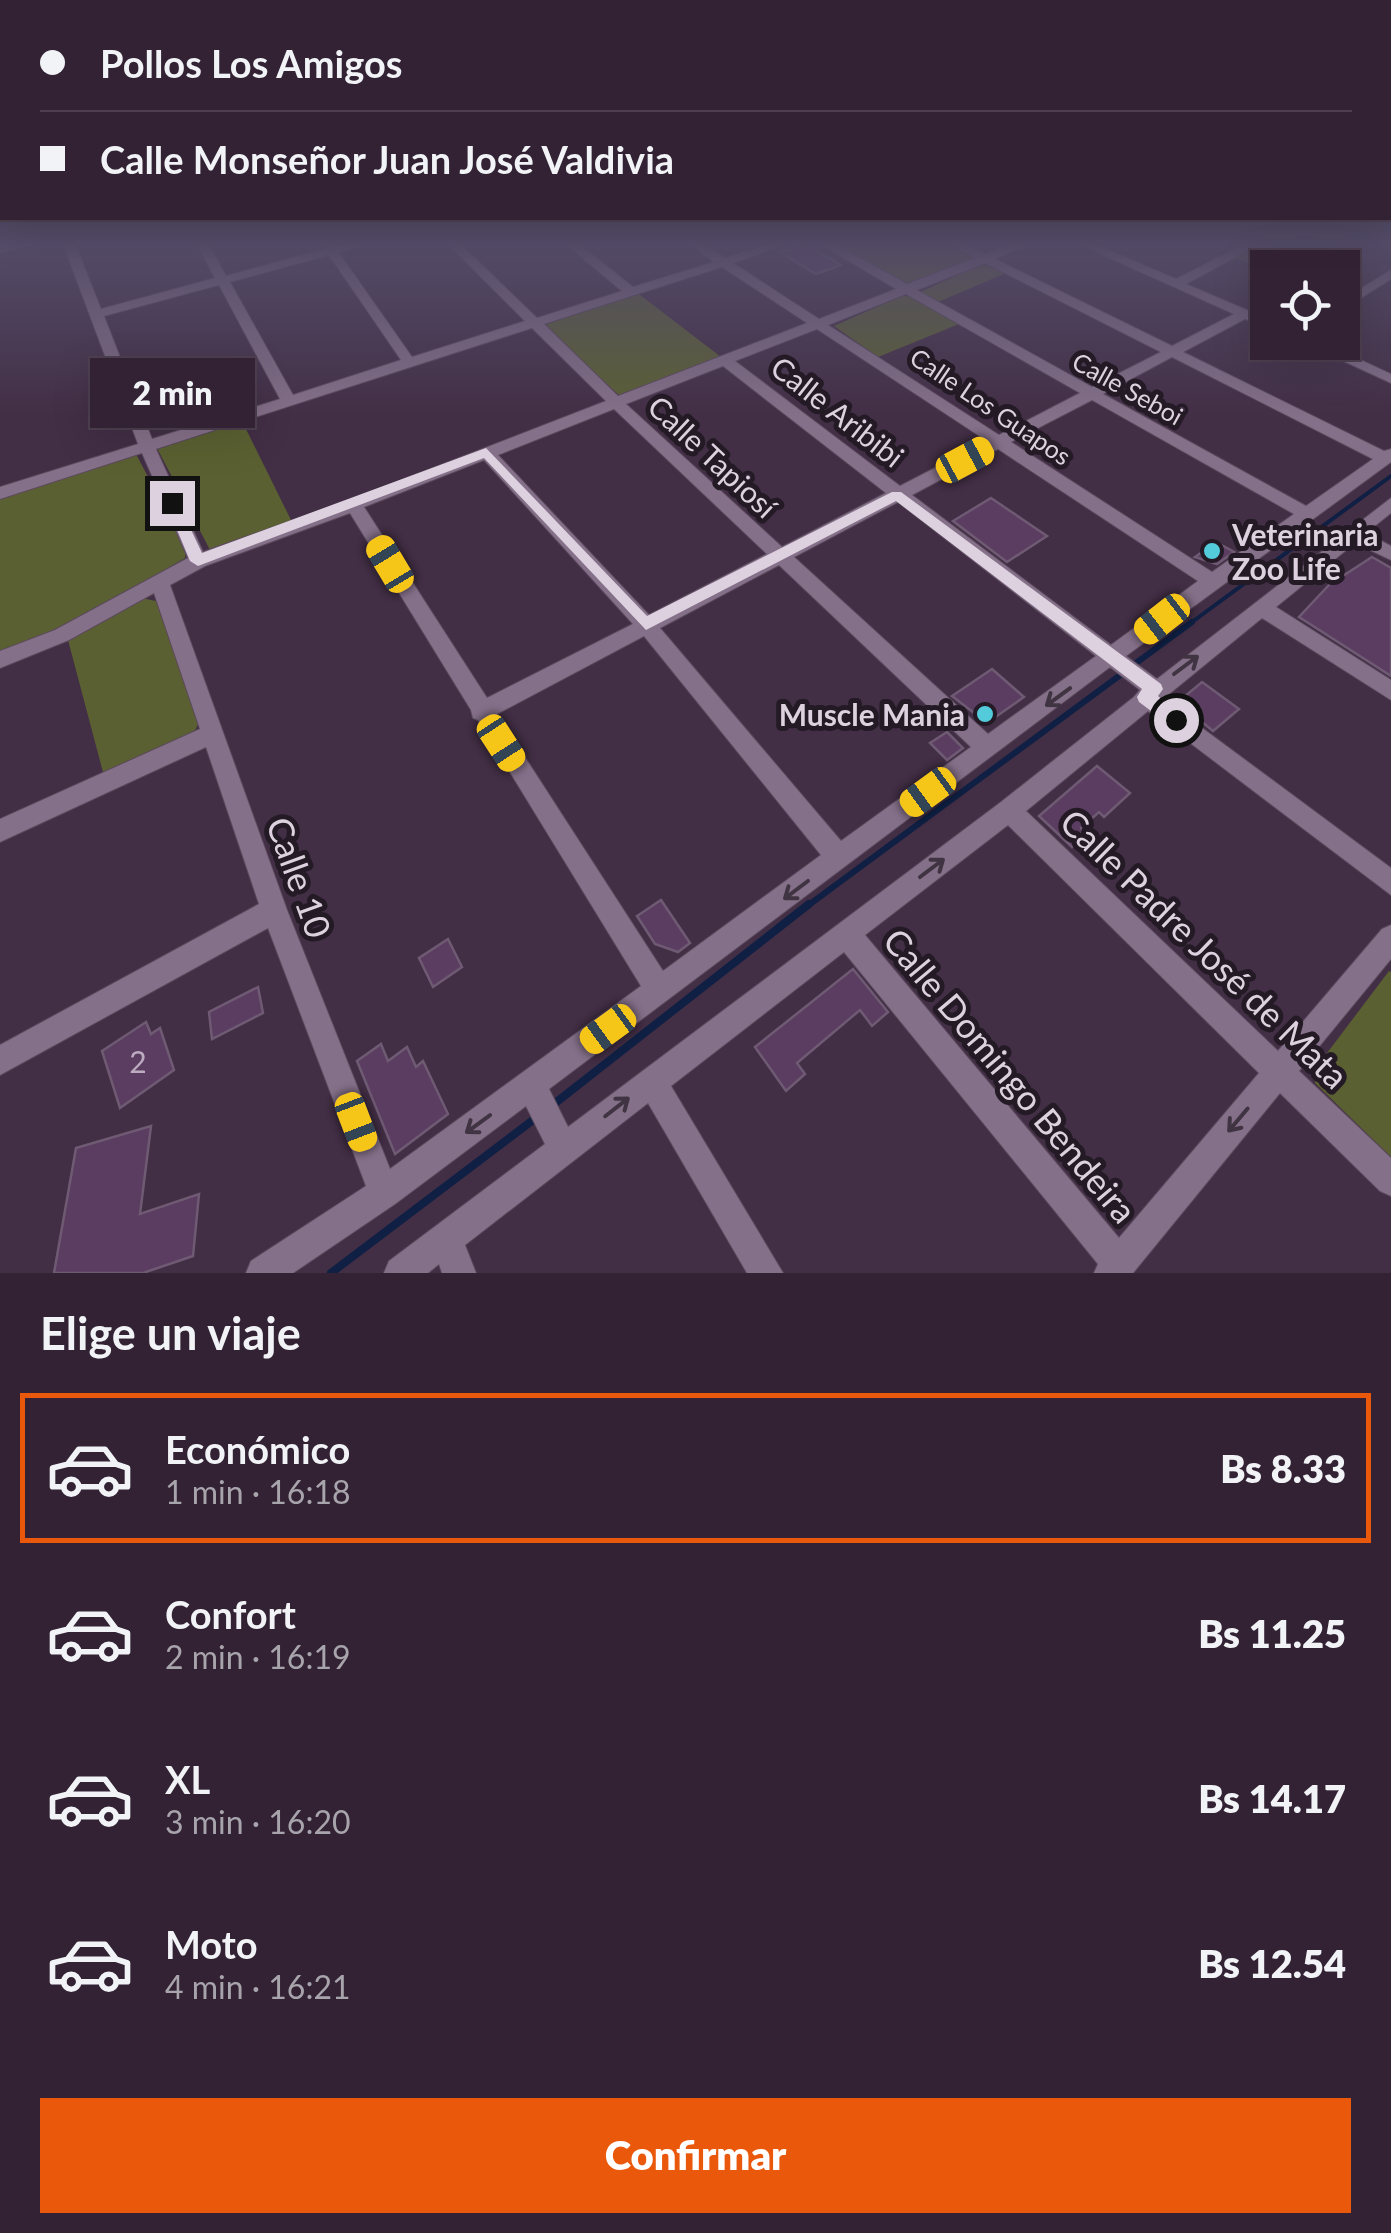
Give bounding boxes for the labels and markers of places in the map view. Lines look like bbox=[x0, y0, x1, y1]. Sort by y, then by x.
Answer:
place label: Veterinaria Zoo Life bbox=[1231, 516, 1378, 586]
marker: Veterinaria Zoo Life bbox=[1201, 540, 1223, 562]
place label: Muscle Mania bbox=[779, 696, 965, 732]
marker: Muscle Mania bbox=[974, 703, 996, 725]

